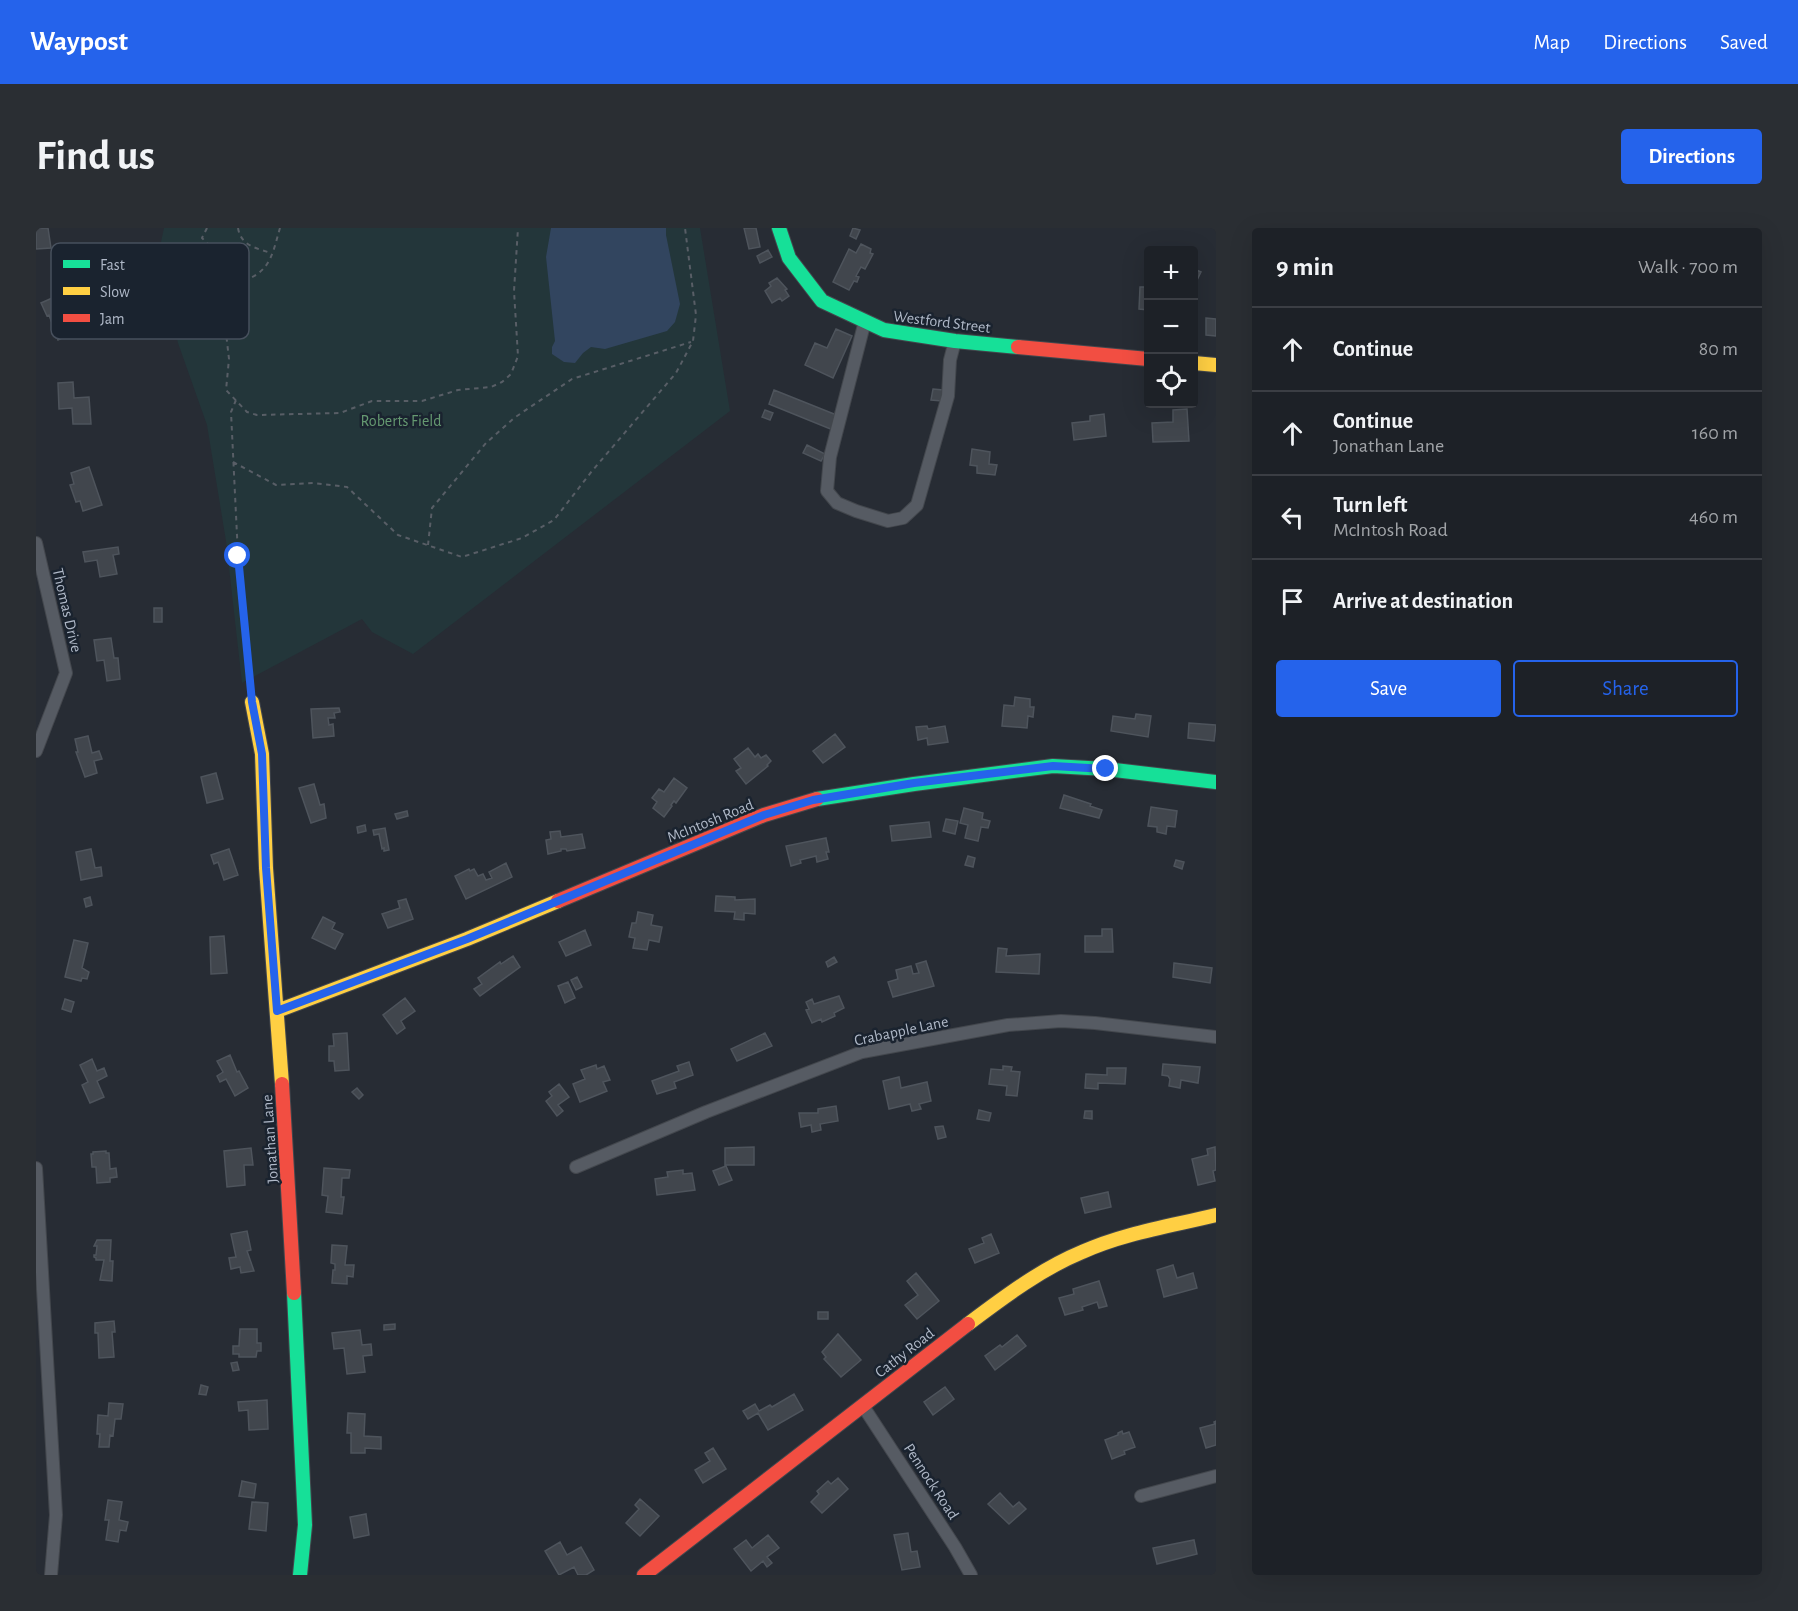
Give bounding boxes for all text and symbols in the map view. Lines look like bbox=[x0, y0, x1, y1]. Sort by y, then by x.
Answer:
text: Waypost bbox=[30, 28, 128, 56]
text: Map bbox=[1534, 32, 1570, 53]
text: Directions bbox=[1603, 32, 1687, 53]
text: Saved bbox=[1720, 32, 1768, 53]
button: Directions bbox=[1621, 129, 1762, 184]
text: Find us bbox=[36, 135, 155, 177]
legend bbox=[51, 243, 249, 339]
map controls bbox=[1144, 246, 1198, 408]
button: + bbox=[1144, 246, 1198, 300]
text: 9 min bbox=[1276, 254, 1334, 280]
text: Fast bbox=[100, 257, 125, 273]
text: Walk · 700 m bbox=[1638, 257, 1738, 277]
text: Slow bbox=[100, 284, 130, 300]
button: − bbox=[1144, 300, 1198, 354]
street label: Westford Street bbox=[892, 308, 991, 336]
text: Jam bbox=[100, 311, 125, 327]
icon: ahead bbox=[1276, 333, 1309, 366]
text: Continue bbox=[1333, 338, 1413, 360]
text: 80 m bbox=[1699, 339, 1738, 359]
button: locate bbox=[1144, 354, 1198, 408]
text: Continue bbox=[1333, 410, 1413, 432]
park label: Roberts Field bbox=[360, 413, 442, 429]
icon: ahead bbox=[1276, 417, 1309, 450]
text: 160 m bbox=[1692, 423, 1738, 443]
text: Jonathan Lane bbox=[1333, 436, 1444, 456]
text: Turn left bbox=[1333, 494, 1407, 516]
icon: left bbox=[1276, 501, 1309, 534]
text: 460 m bbox=[1689, 507, 1738, 527]
text: McIntosh Road bbox=[1333, 520, 1448, 540]
route start bbox=[224, 542, 250, 568]
street label: Thomas Drive bbox=[50, 567, 84, 654]
icon: arrive bbox=[1276, 585, 1309, 618]
text: Arrive at destination bbox=[1333, 590, 1513, 612]
button: Save bbox=[1276, 660, 1501, 717]
button: Share bbox=[1513, 660, 1738, 717]
route end bbox=[1092, 755, 1118, 781]
street label: McIntosh Road bbox=[665, 796, 756, 846]
street label: Crabapple Lane bbox=[853, 1013, 950, 1049]
street label: Jonathan Lane bbox=[259, 1094, 281, 1184]
street label: Cathy Road bbox=[872, 1325, 938, 1381]
street label: Pennock Road bbox=[901, 1441, 962, 1522]

